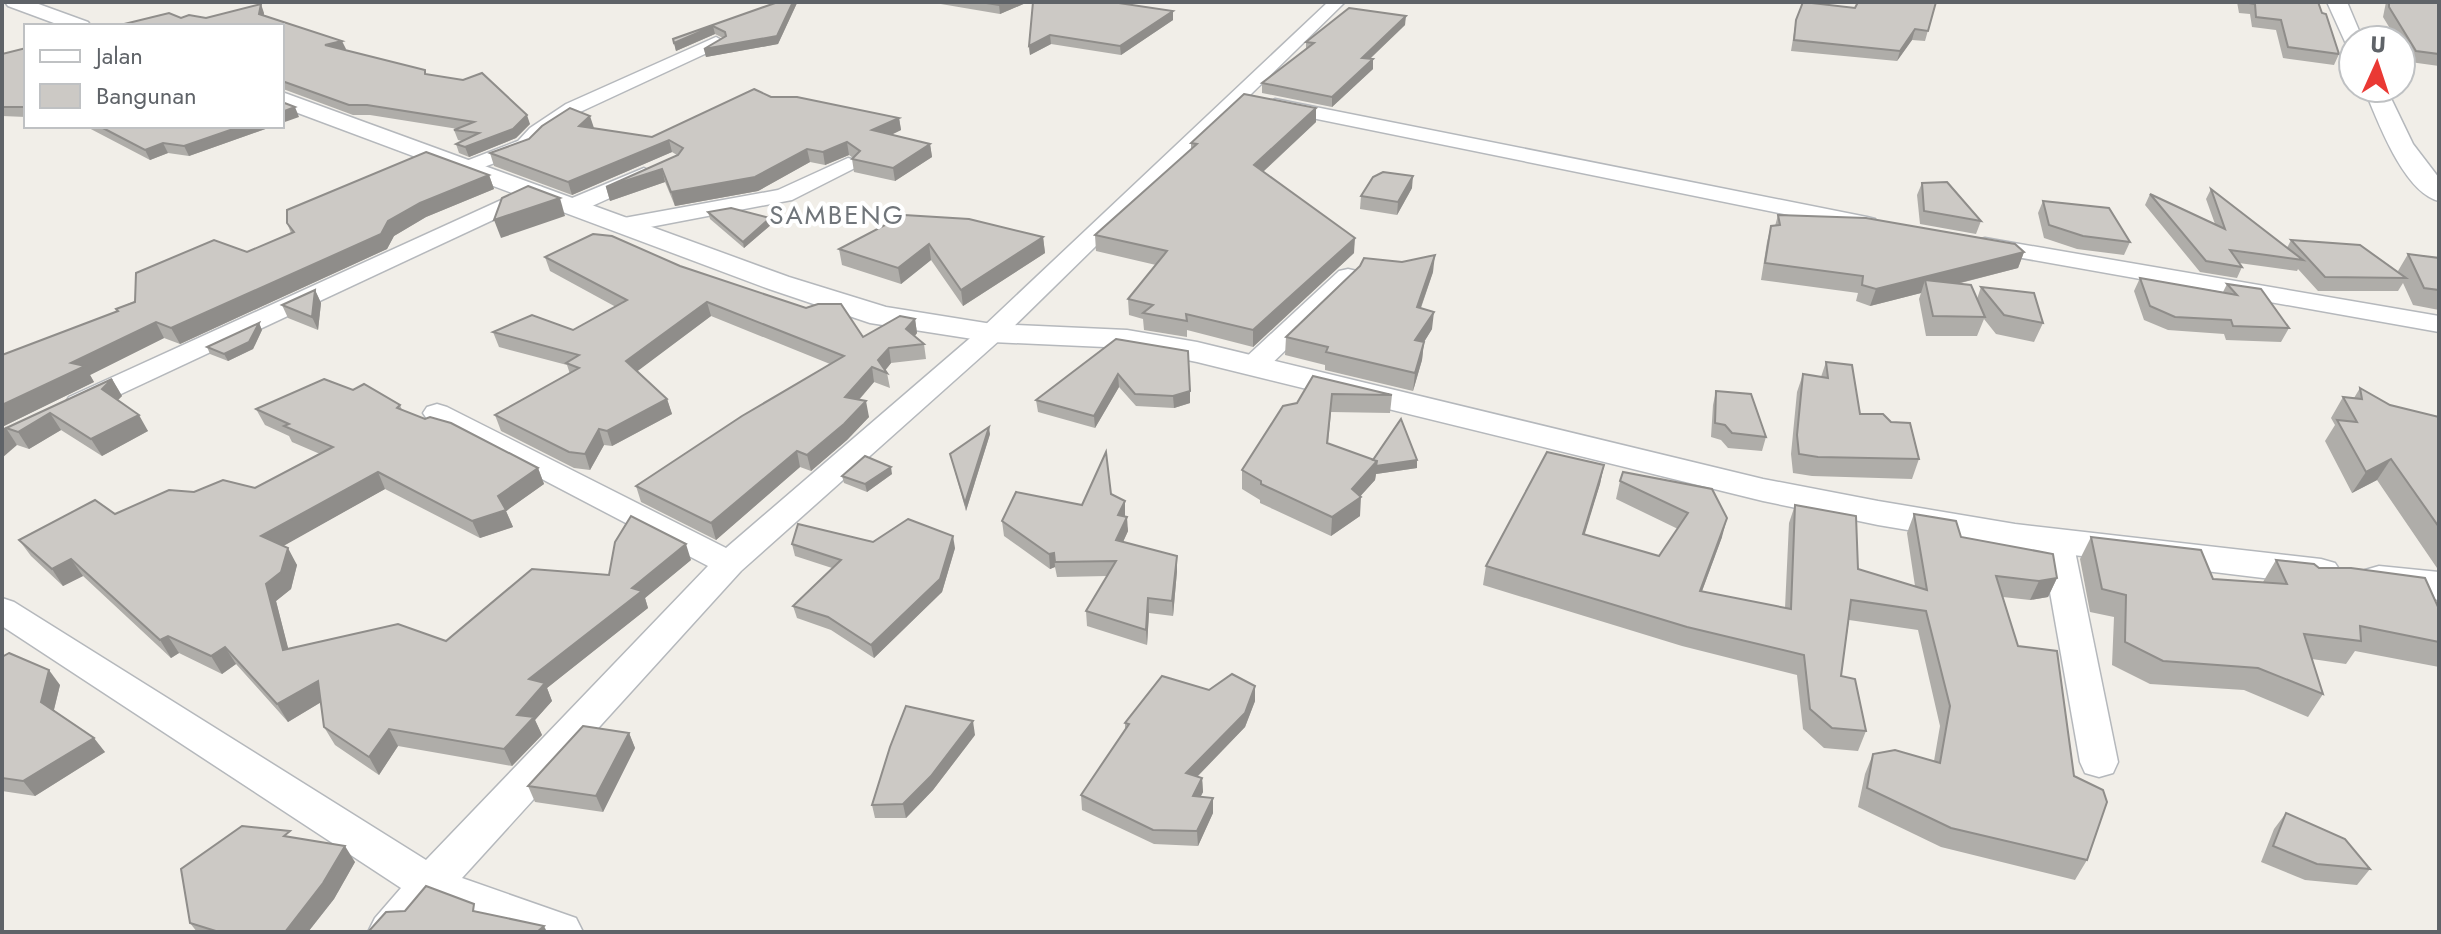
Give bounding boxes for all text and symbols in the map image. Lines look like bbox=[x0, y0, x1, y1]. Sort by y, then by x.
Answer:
legend bbox=[24, 24, 284, 128]
north arrow bbox=[2337, 24, 2417, 104]
text: U bbox=[2370, 28, 2387, 60]
text: Jalan bbox=[93, 38, 143, 73]
text: Bangunan bbox=[96, 78, 197, 113]
district label: SAMBENG bbox=[769, 196, 905, 234]

